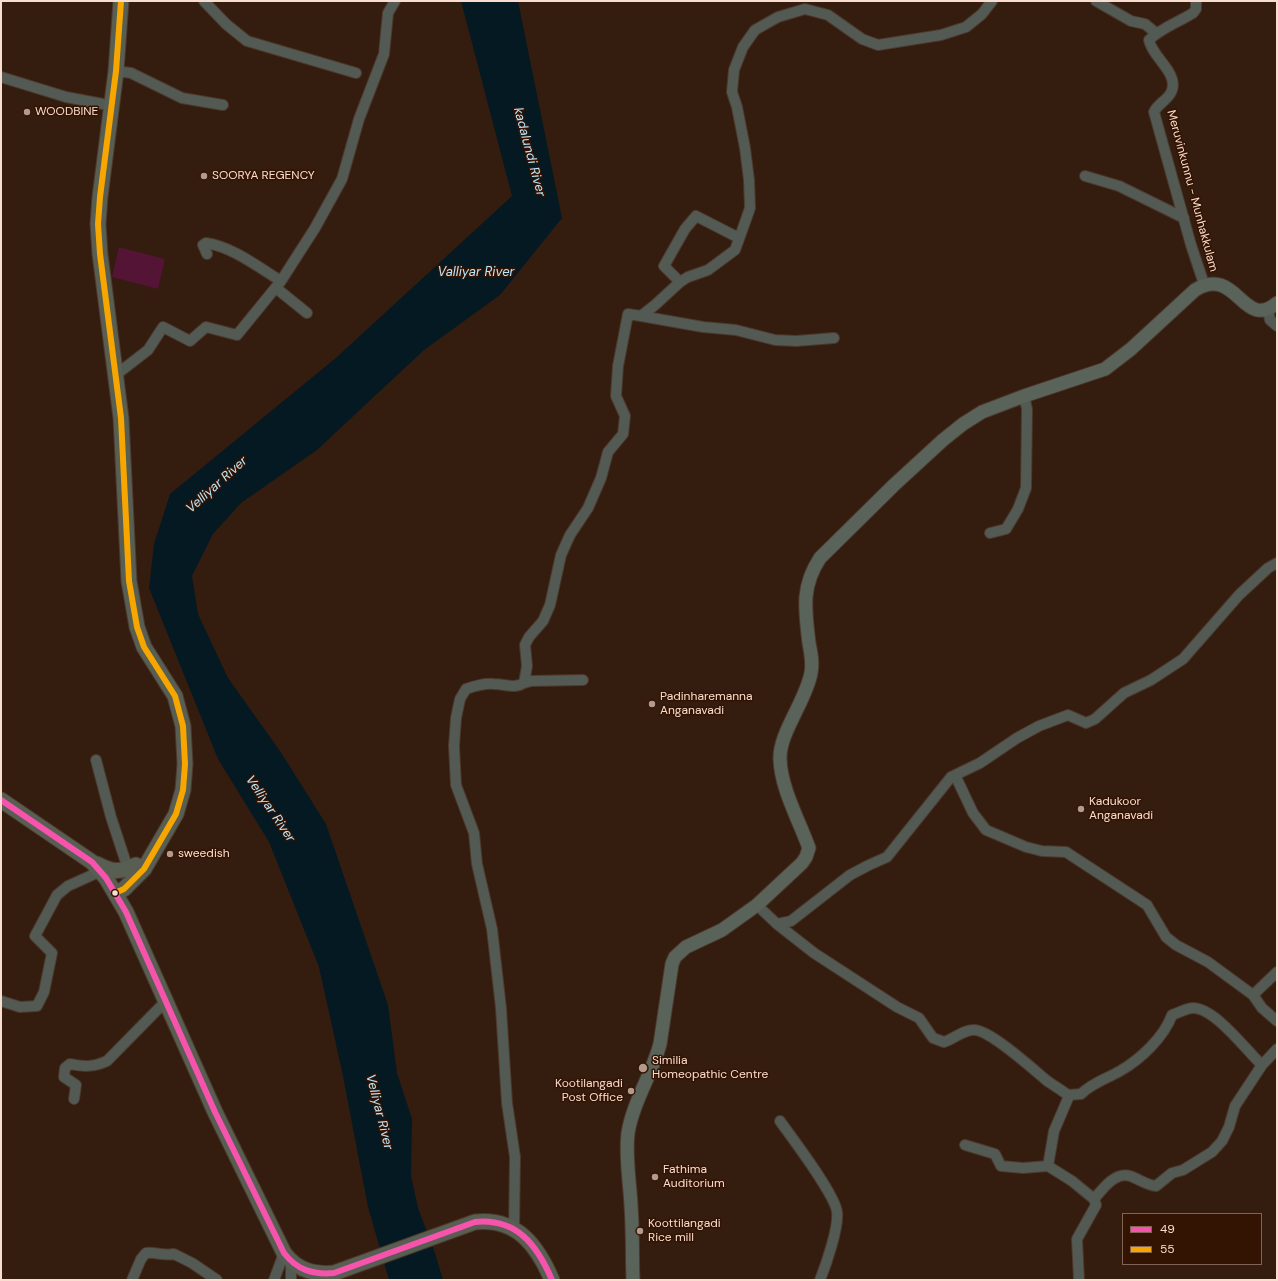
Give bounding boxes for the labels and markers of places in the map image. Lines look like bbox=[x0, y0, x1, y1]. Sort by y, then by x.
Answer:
place label: WOODBINE bbox=[35, 105, 98, 119]
marker: WOODBINE bbox=[22, 107, 32, 117]
place label: SOORYA REGENCY bbox=[212, 169, 315, 183]
marker: SOORYA REGENCY bbox=[199, 171, 209, 181]
place label: Padinharemanna Anganavadi bbox=[660, 690, 752, 718]
marker: Padinharemanna Anganavadi bbox=[647, 699, 657, 709]
place label: Kadukoor Anganavadi bbox=[1089, 795, 1153, 823]
marker: Kadukoor Anganavadi bbox=[1076, 804, 1086, 814]
place label: sweedish bbox=[178, 847, 230, 861]
marker: sweedish bbox=[165, 849, 175, 859]
unlabelled marker bbox=[110, 888, 120, 898]
place label: Similia Homeopathic Centre bbox=[652, 1054, 768, 1082]
marker: Similia Homeopathic Centre bbox=[637, 1062, 649, 1074]
place label: Kootilangadi Post Office bbox=[555, 1077, 623, 1105]
marker: Kootilangadi Post Office bbox=[626, 1086, 636, 1096]
place label: Fathima Auditorium bbox=[663, 1163, 725, 1191]
marker: Fathima Auditorium bbox=[650, 1172, 660, 1182]
place label: Koottilangadi Rice mill bbox=[648, 1217, 721, 1245]
marker: Koottilangadi Rice mill bbox=[635, 1226, 645, 1236]

